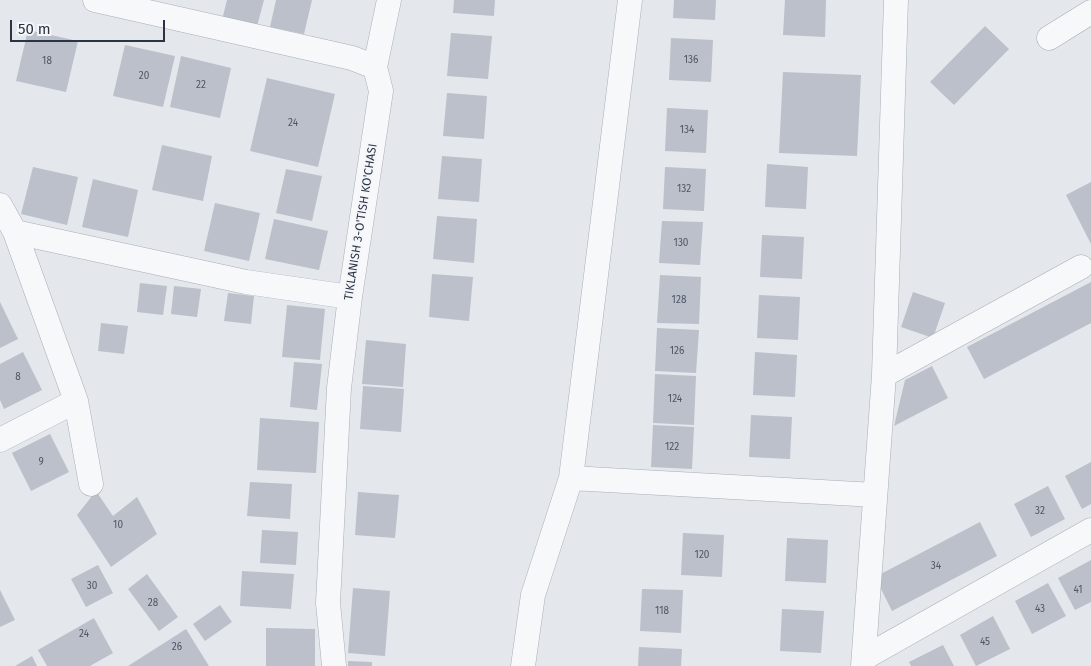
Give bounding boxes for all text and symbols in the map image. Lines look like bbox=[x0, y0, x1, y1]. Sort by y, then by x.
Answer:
scale bar bbox=[12, 10, 168, 42]
text: 50 m bbox=[18, 20, 51, 38]
house number: 136 bbox=[684, 54, 698, 66]
house number: 18 bbox=[42, 55, 52, 67]
house number: 20 bbox=[139, 70, 149, 82]
house number: 22 bbox=[196, 79, 206, 91]
house number: 24 bbox=[288, 117, 298, 129]
house number: 134 bbox=[680, 124, 694, 136]
street label: TIKLANISH 3-O'TISH KO'CHASI bbox=[341, 143, 381, 301]
house number: 132 bbox=[677, 183, 691, 195]
house number: 130 bbox=[674, 237, 688, 249]
house number: 128 bbox=[672, 294, 686, 306]
house number: 126 bbox=[670, 345, 684, 357]
house number: 8 bbox=[15, 371, 21, 383]
house number: 124 bbox=[668, 393, 682, 405]
house number: 122 bbox=[665, 441, 679, 453]
house number: 9 bbox=[38, 456, 44, 468]
house number: 32 bbox=[1035, 505, 1045, 517]
house number: 10 bbox=[113, 519, 123, 531]
house number: 120 bbox=[695, 549, 709, 561]
house number: 34 bbox=[931, 560, 941, 572]
house number: 30 bbox=[87, 580, 97, 592]
house number: 41 bbox=[1073, 584, 1083, 596]
house number: 28 bbox=[148, 597, 158, 609]
house number: 43 bbox=[1035, 603, 1045, 615]
house number: 118 bbox=[655, 605, 669, 617]
house number: 24 bbox=[79, 628, 89, 640]
house number: 45 bbox=[980, 636, 990, 648]
house number: 26 bbox=[172, 641, 182, 653]

